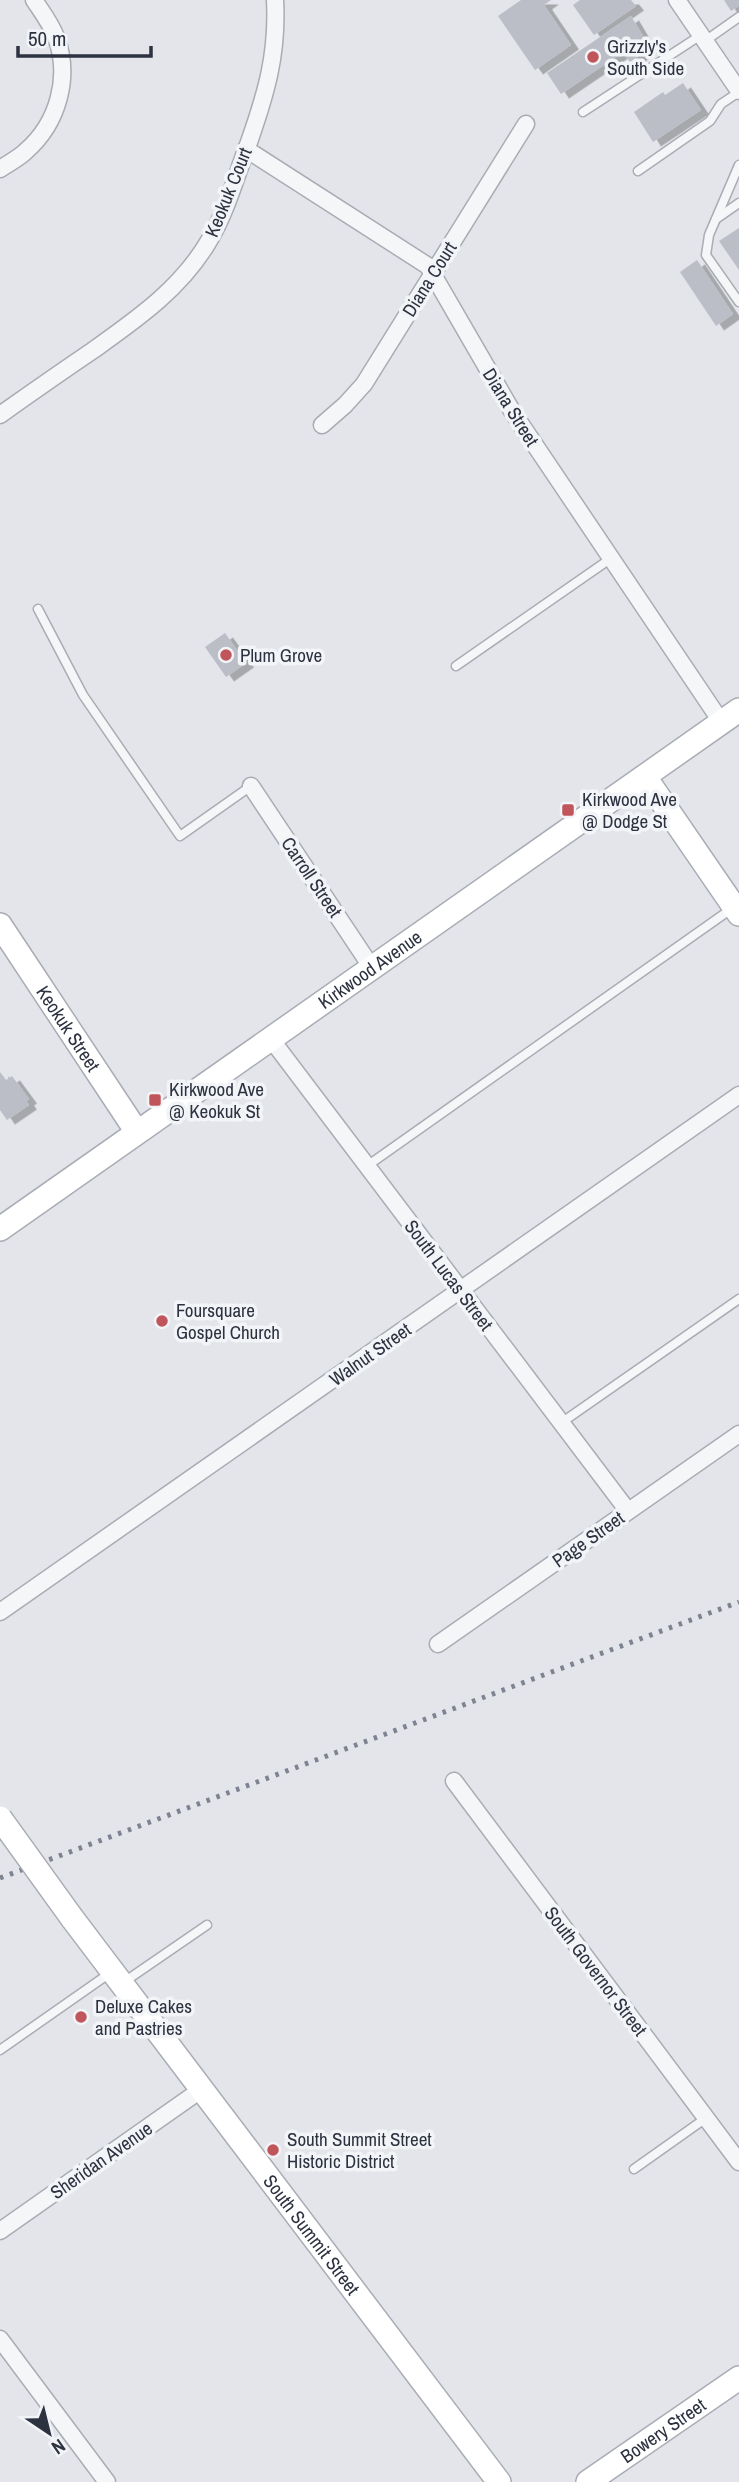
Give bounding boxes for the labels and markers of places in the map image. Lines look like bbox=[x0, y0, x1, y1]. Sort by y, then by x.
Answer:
place label: Grizzly's South Side bbox=[607, 33, 684, 81]
marker: Grizzly's South Side bbox=[585, 49, 601, 65]
place label: Plum Grove bbox=[240, 642, 322, 668]
marker: Plum Grove bbox=[218, 647, 234, 663]
place label: Kirkwood Ave @ Dodge St bbox=[582, 786, 677, 834]
marker: Kirkwood Ave @ Dodge St bbox=[560, 802, 576, 818]
place label: Kirkwood Ave @ Keokuk St bbox=[169, 1076, 264, 1124]
marker: Kirkwood Ave @ Keokuk St bbox=[147, 1092, 163, 1108]
place label: Foursquare Gospel Church bbox=[176, 1297, 280, 1345]
marker: Foursquare Gospel Church bbox=[154, 1313, 170, 1329]
place label: Deluxe Cakes and Pastries bbox=[95, 1993, 192, 2041]
marker: Deluxe Cakes and Pastries bbox=[73, 2009, 89, 2025]
place label: South Summit Street Historic District bbox=[287, 2126, 432, 2174]
marker: South Summit Street Historic District bbox=[265, 2142, 281, 2158]

